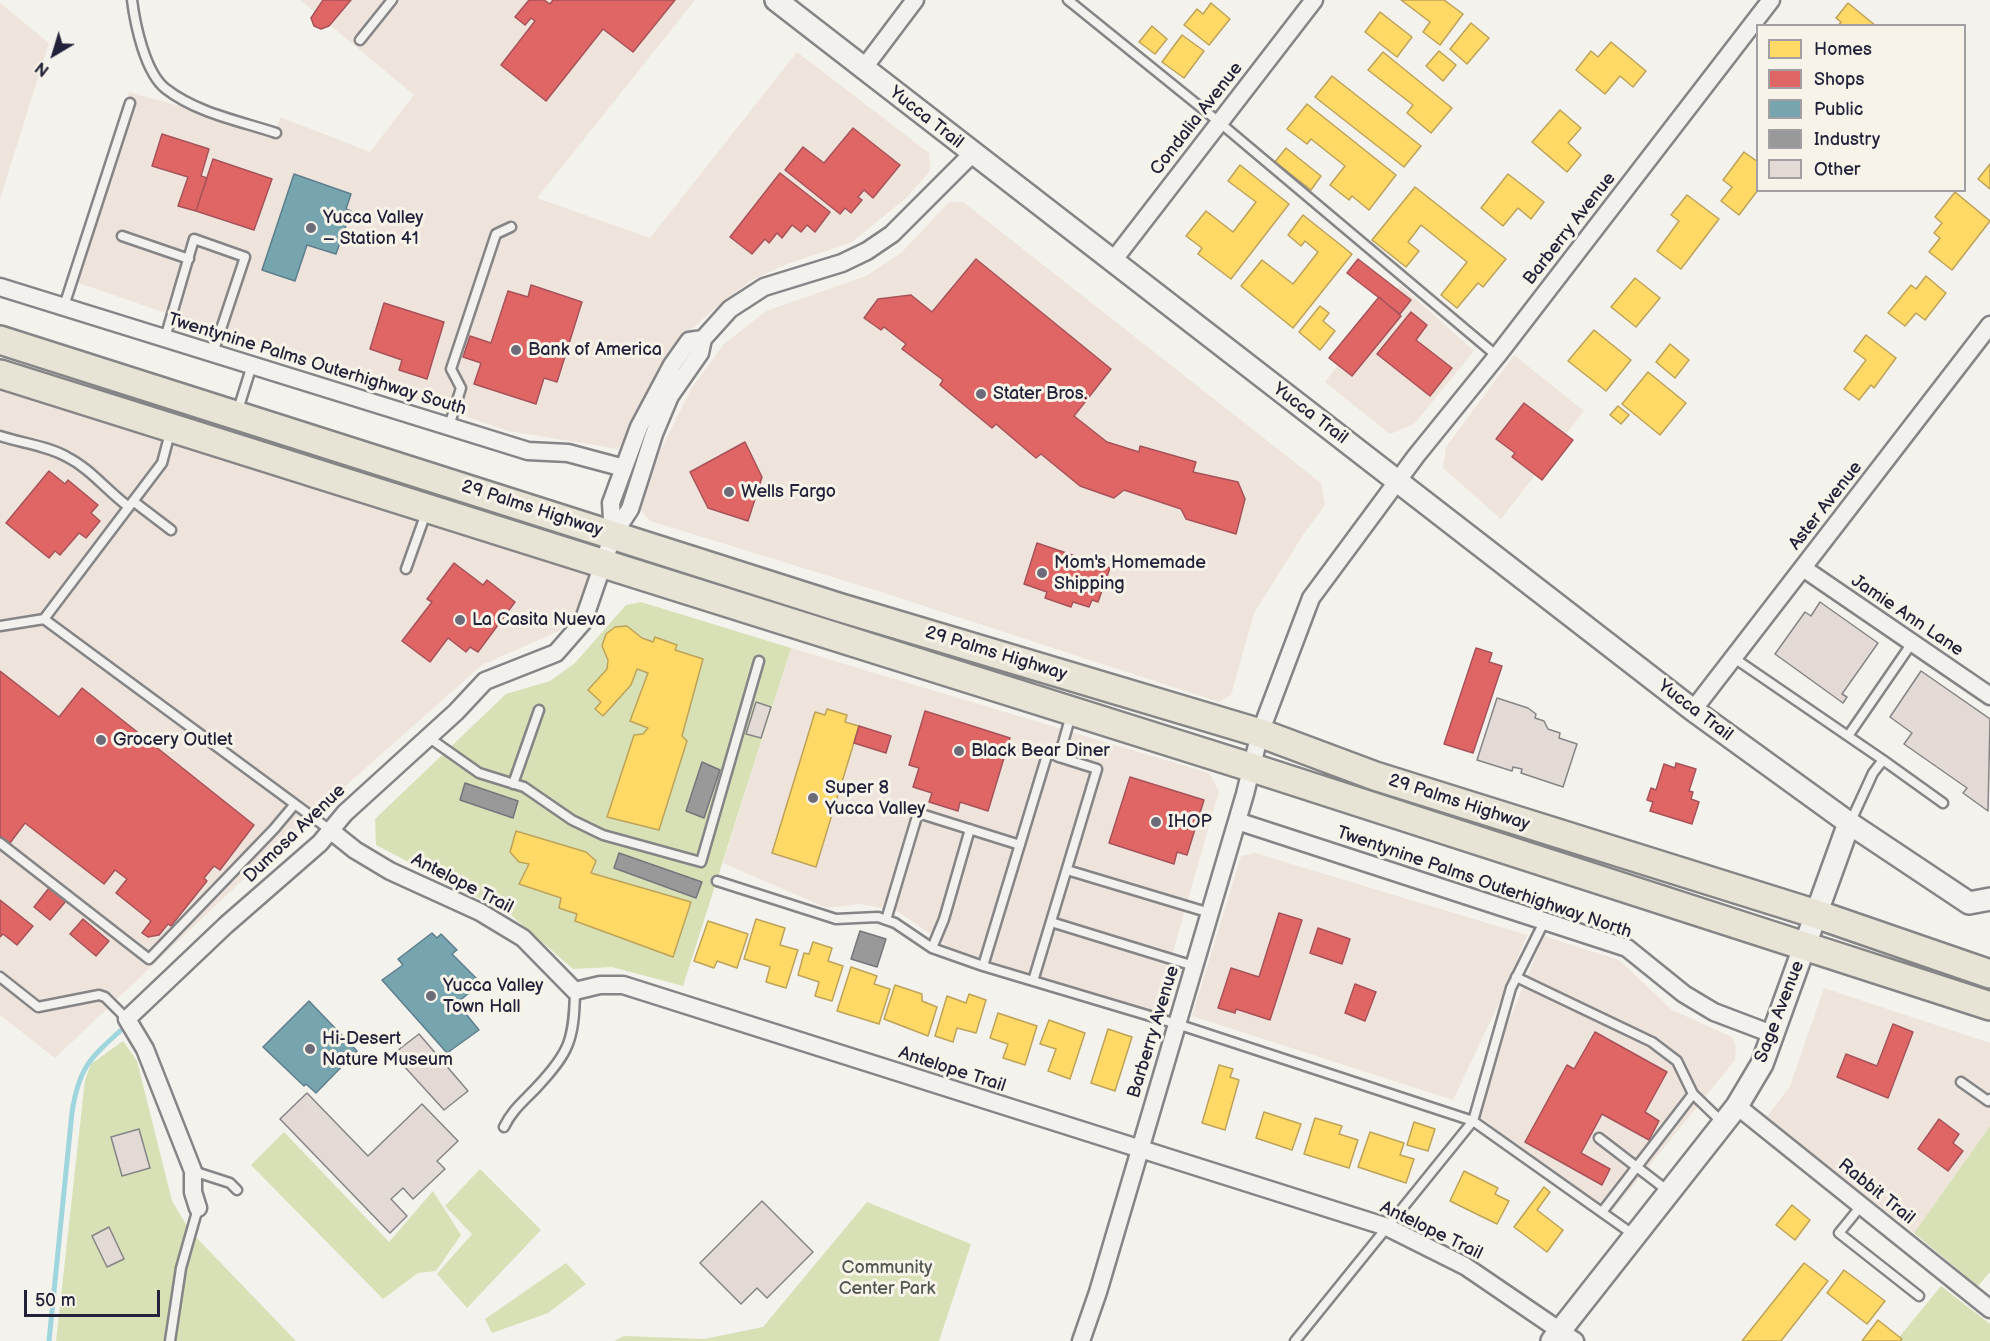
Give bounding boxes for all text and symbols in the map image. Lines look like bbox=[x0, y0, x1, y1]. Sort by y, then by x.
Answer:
north arrow bbox=[24, 24, 84, 84]
legend bbox=[1756, 24, 1966, 192]
text: Homes bbox=[1814, 39, 1872, 60]
text: N bbox=[32, 57, 53, 80]
street label: Condalia Avenue bbox=[1146, 58, 1248, 180]
text: Shops bbox=[1814, 69, 1864, 90]
street label: Yucca Trail bbox=[885, 82, 967, 154]
text: Public bbox=[1814, 99, 1863, 120]
text: Industry bbox=[1814, 129, 1880, 150]
text: Other bbox=[1814, 159, 1860, 180]
street label: Barberry Avenue bbox=[1519, 168, 1621, 290]
place label: Yucca Valley – Station 41 bbox=[323, 207, 423, 250]
marker: Yucca Valley – Station 41 bbox=[304, 221, 318, 235]
street label: Twentynine Palms Outerhighway South bbox=[165, 309, 469, 421]
place label: Bank of America bbox=[528, 339, 662, 361]
marker: Bank of America bbox=[509, 343, 523, 357]
street label: Yucca Trail bbox=[1268, 379, 1352, 449]
place label: Stater Bros. bbox=[993, 383, 1087, 405]
marker: Stater Bros. bbox=[974, 387, 988, 401]
street label: Aster Avenue bbox=[1785, 457, 1867, 555]
street label: 29 Palms Highway bbox=[459, 476, 605, 542]
place label: Wells Fargo bbox=[741, 481, 836, 503]
marker: Wells Fargo bbox=[722, 485, 736, 499]
place label: Mom's Homemade Shipping bbox=[1054, 552, 1206, 594]
marker: Mom's Homemade Shipping bbox=[1035, 566, 1049, 580]
street label: Jamie Ann Lane bbox=[1847, 570, 1967, 662]
place label: La Casita Nueva bbox=[472, 609, 606, 631]
marker: La Casita Nueva bbox=[453, 613, 467, 627]
street label: 29 Palms Highway bbox=[922, 622, 1070, 686]
street label: Yucca Trail bbox=[1653, 676, 1737, 746]
place label: Grocery Outlet bbox=[113, 729, 233, 751]
marker: Grocery Outlet bbox=[94, 733, 108, 747]
place label: Black Bear Diner bbox=[971, 740, 1110, 762]
marker: Black Bear Diner bbox=[952, 744, 966, 758]
street label: 29 Palms Highway bbox=[1386, 770, 1532, 836]
place label: Super 8 Yucca Valley bbox=[825, 777, 925, 820]
street label: Dumosa Avenue bbox=[240, 780, 350, 888]
marker: Super 8 Yucca Valley bbox=[806, 791, 820, 805]
place label: IHOP bbox=[1168, 811, 1212, 833]
marker: IHOP bbox=[1149, 815, 1163, 829]
street label: Twentynine Palms Outerhighway North bbox=[1334, 822, 1634, 944]
street label: Antelope Trail bbox=[407, 849, 517, 919]
street label: Sage Avenue bbox=[1751, 958, 1809, 1066]
street label: Barberry Avenue bbox=[1124, 963, 1184, 1101]
place label: Yucca Valley Town Hall bbox=[443, 975, 543, 1018]
marker: Yucca Valley Town Hall bbox=[424, 989, 438, 1003]
place label: Hi-Desert Nature Museum bbox=[322, 1028, 453, 1070]
marker: Hi-Desert Nature Museum bbox=[303, 1042, 317, 1056]
street label: Antelope Trail bbox=[896, 1043, 1008, 1097]
street label: Rabbit Trail bbox=[1833, 1155, 1919, 1229]
street label: Antelope Trail bbox=[1376, 1197, 1486, 1265]
park label: Community Center Park bbox=[839, 1257, 935, 1300]
scale bar bbox=[27, 1278, 164, 1316]
text: 50 m bbox=[35, 1290, 76, 1311]

